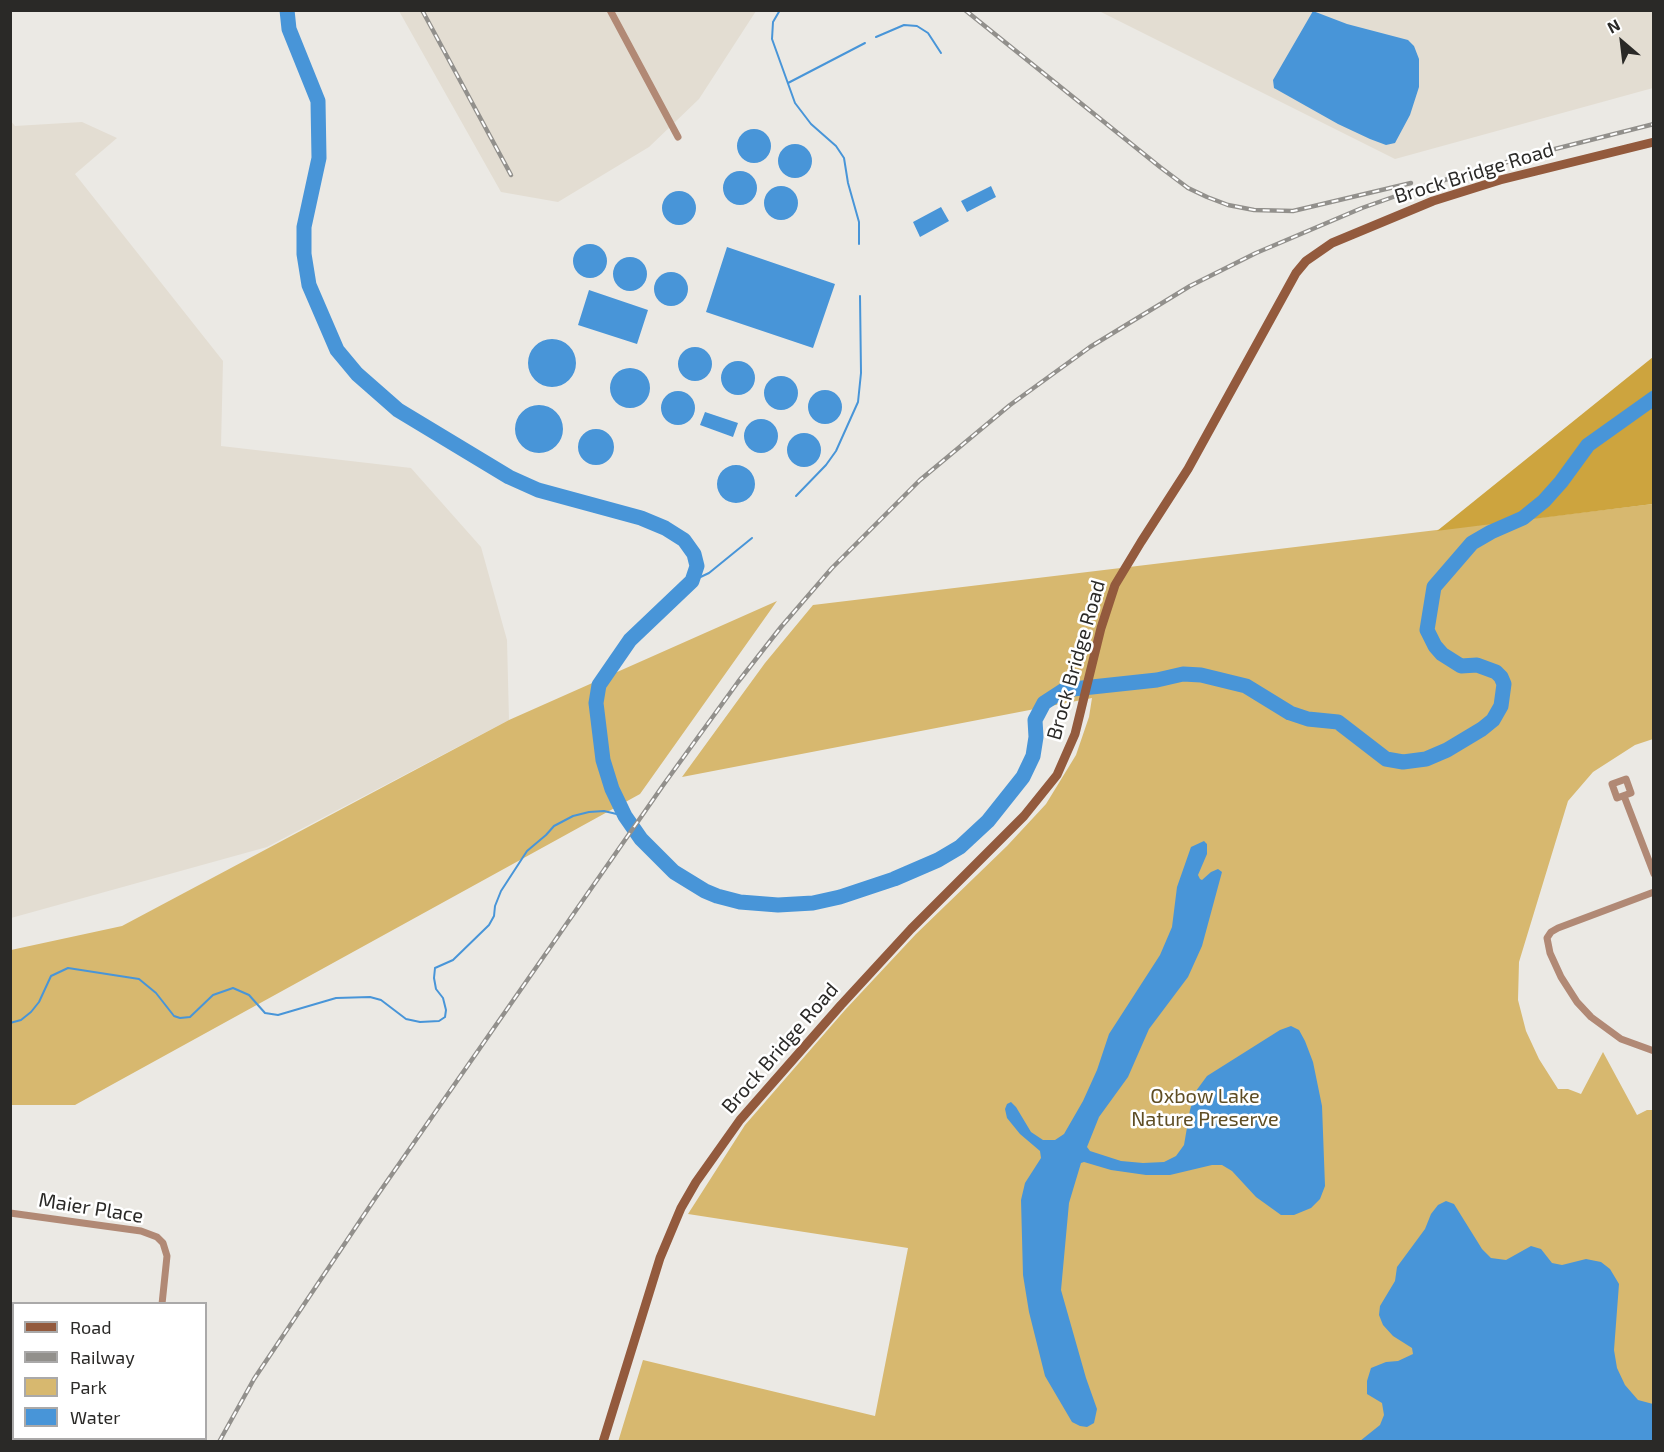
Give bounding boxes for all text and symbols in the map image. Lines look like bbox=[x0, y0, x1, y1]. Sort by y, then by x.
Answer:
north arrow bbox=[1592, 12, 1652, 72]
text: N bbox=[1604, 15, 1623, 37]
street label: Brock Bridge Road bbox=[1392, 137, 1556, 209]
street label: Brock Bridge Road bbox=[1042, 577, 1110, 743]
street label: Brock Bridge Road bbox=[717, 978, 843, 1118]
park label: Oxbow Lake Nature Preserve bbox=[1131, 1084, 1279, 1131]
street label: Maier Place bbox=[37, 1188, 145, 1228]
legend bbox=[12, 1302, 207, 1440]
text: Road bbox=[70, 1316, 111, 1338]
text: Railway bbox=[70, 1346, 135, 1368]
text: Park bbox=[70, 1376, 107, 1398]
text: Water bbox=[70, 1406, 120, 1428]

